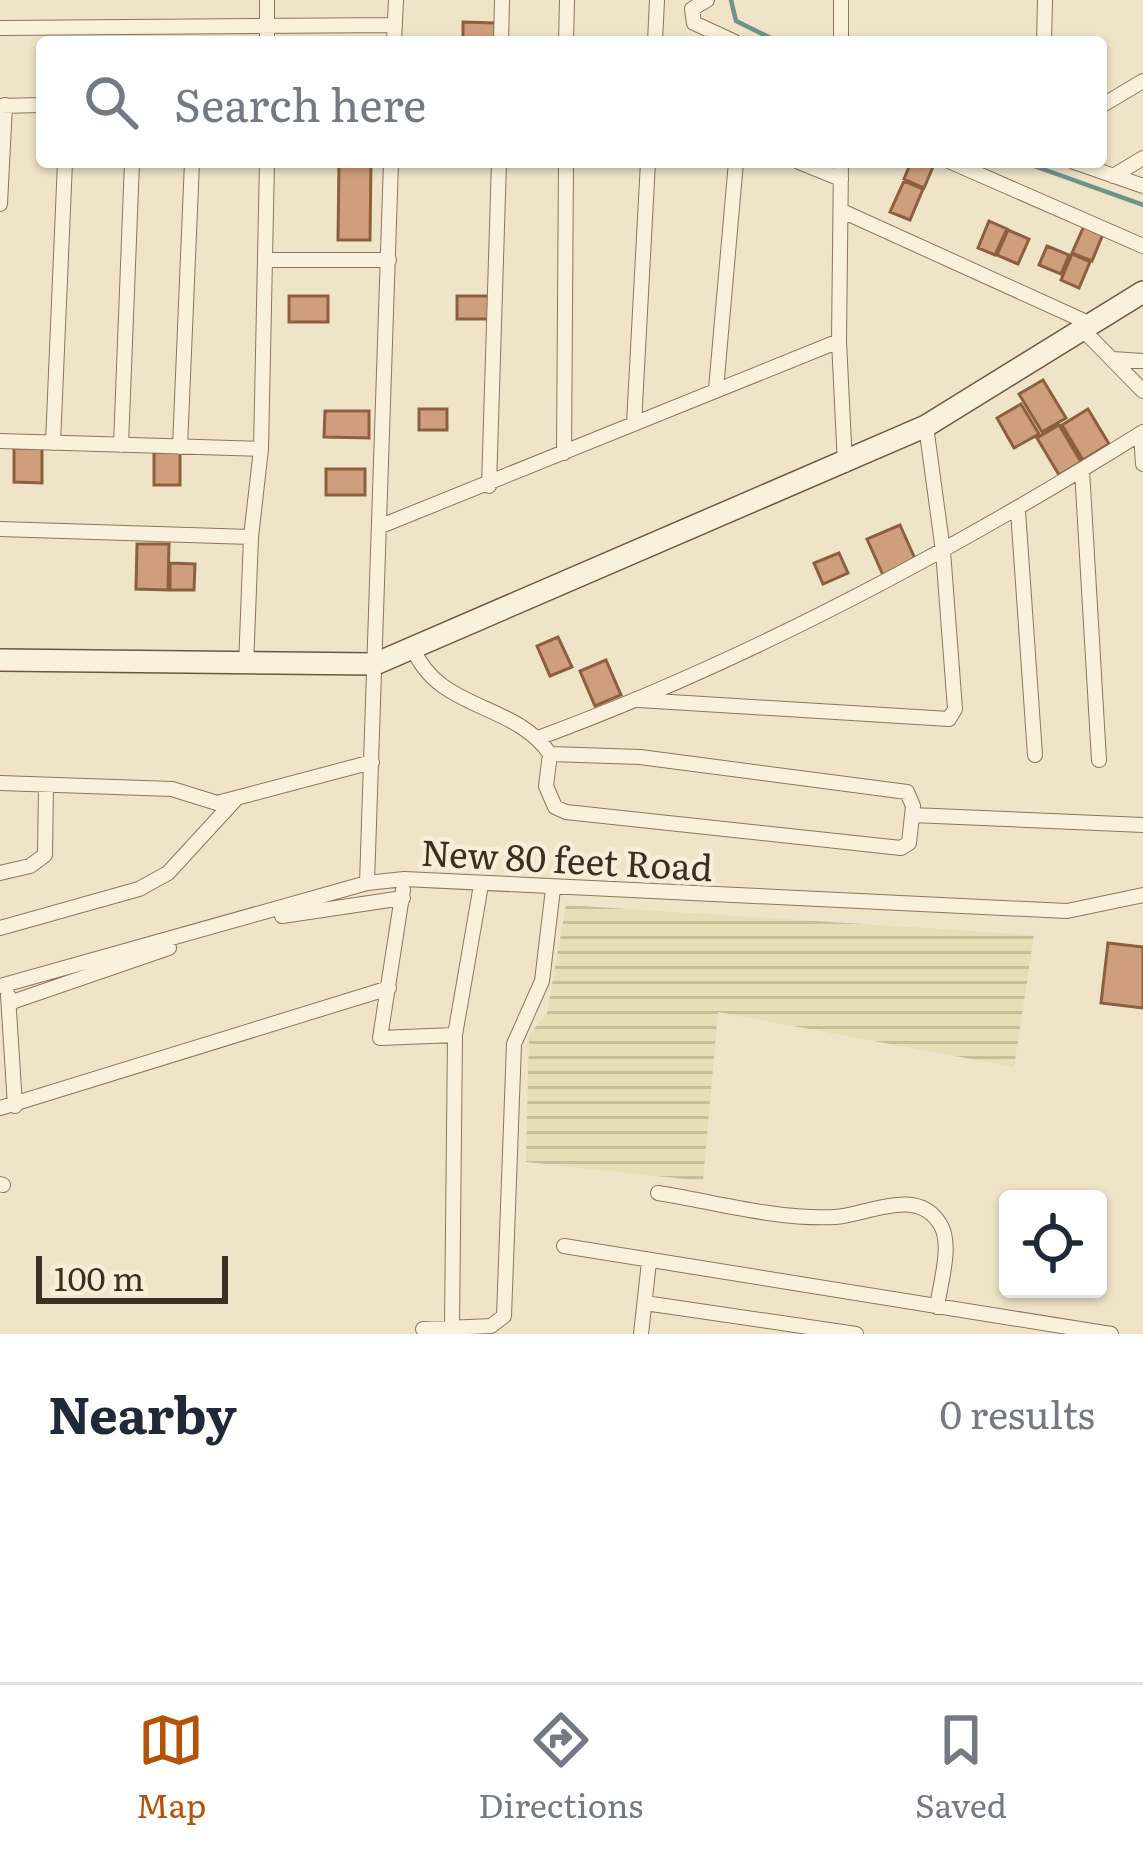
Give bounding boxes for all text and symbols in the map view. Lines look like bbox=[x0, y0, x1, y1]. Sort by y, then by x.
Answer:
search box bbox=[36, 36, 1107, 168]
icon: search bbox=[78, 69, 144, 135]
text: Search here bbox=[174, 69, 426, 136]
street label: New 80 feet Road bbox=[420, 824, 714, 892]
map controls bbox=[999, 1190, 1107, 1298]
button: locate bbox=[999, 1190, 1107, 1298]
scale bar bbox=[36, 1250, 228, 1303]
text: 100 m bbox=[54, 1252, 144, 1301]
text: Nearby bbox=[48, 1374, 237, 1450]
text: 0 results bbox=[940, 1383, 1095, 1441]
tab: Map bbox=[136, 1707, 206, 1828]
tab: Directions bbox=[478, 1707, 643, 1828]
tab: Saved bbox=[915, 1707, 1007, 1828]

